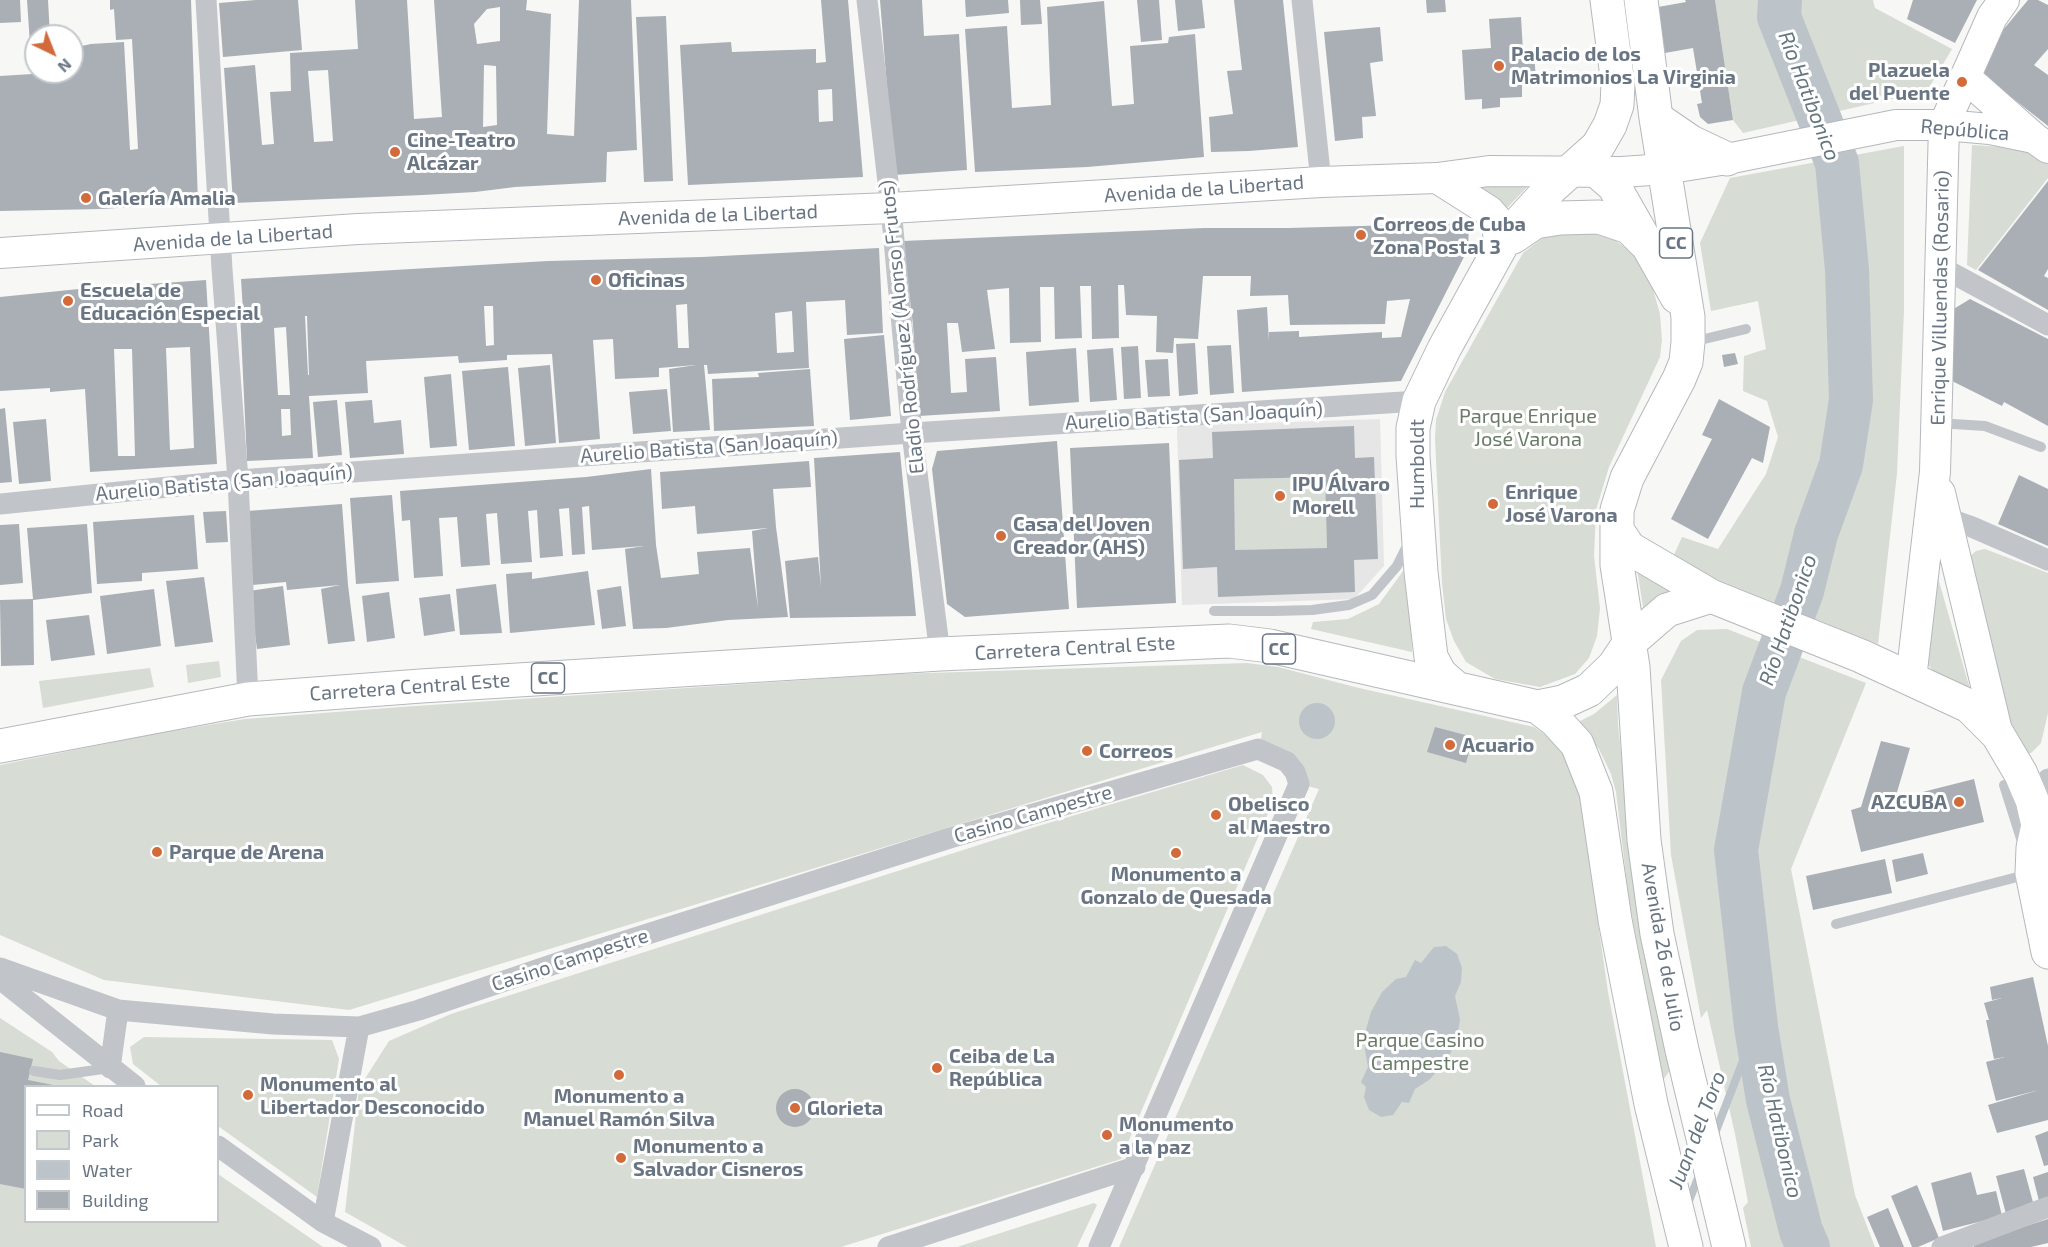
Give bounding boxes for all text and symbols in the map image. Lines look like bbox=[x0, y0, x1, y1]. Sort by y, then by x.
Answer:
north arrow bbox=[24, 24, 84, 84]
water label: Río Hatibonico bbox=[1773, 28, 1845, 164]
place label: Palacio de los Matrimonios La Virginia bbox=[1511, 42, 1736, 89]
text: N bbox=[55, 55, 76, 77]
place label: Plazuela del Puente bbox=[1849, 58, 1950, 105]
marker: Palacio de los Matrimonios La Virginia bbox=[1492, 59, 1506, 73]
marker: Plazuela del Puente bbox=[1955, 75, 1969, 89]
street label: República bbox=[1920, 114, 2010, 146]
place label: Cine-Teatro Alcázar bbox=[407, 128, 516, 175]
marker: Cine-Teatro Alcázar bbox=[388, 145, 402, 159]
street label: Avenida de la Libertad bbox=[1103, 170, 1305, 208]
street label: Enrique Villuendas (Rosario) bbox=[1926, 170, 1954, 426]
street label: Eladio Rodríguez (Alonso Frutos) bbox=[875, 179, 929, 475]
place label: Galería Amalia bbox=[98, 186, 236, 210]
marker: Galería Amalia bbox=[79, 191, 93, 205]
street label: Avenida de la Libertad bbox=[618, 200, 818, 230]
place label: Correos de Cuba Zona Postal 3 bbox=[1373, 212, 1526, 259]
street label: Avenida de la Libertad bbox=[132, 219, 334, 257]
marker: Correos de Cuba Zona Postal 3 bbox=[1354, 228, 1368, 242]
road number: CC bbox=[1660, 228, 1692, 258]
place label: Oficinas bbox=[608, 268, 685, 292]
marker: Oficinas bbox=[589, 273, 603, 287]
place label: Escuela de Educación Especial bbox=[80, 278, 260, 325]
marker: Escuela de Educación Especial bbox=[61, 294, 75, 308]
street label: Aurelio Batista (San Joaquín) bbox=[1065, 397, 1323, 435]
park label: Parque Enrique José Varona bbox=[1459, 404, 1597, 451]
street label: Humboldt bbox=[1405, 419, 1429, 509]
street label: Aurelio Batista (San Joaquín) bbox=[580, 426, 838, 468]
street label: Aurelio Batista (San Joaquín) bbox=[94, 460, 354, 506]
place label: IPU Álvaro Morell bbox=[1292, 472, 1390, 519]
place label: Enrique José Varona bbox=[1505, 480, 1618, 527]
marker: IPU Álvaro Morell bbox=[1273, 489, 1287, 503]
marker: Enrique José Varona bbox=[1486, 497, 1500, 511]
place label: Casa del Joven Creador (AHS) bbox=[1013, 512, 1150, 559]
marker: Casa del Joven Creador (AHS) bbox=[994, 529, 1008, 543]
water label: Río Hatibonico bbox=[1754, 551, 1822, 689]
street label: Carretera Central Este bbox=[974, 631, 1176, 665]
road number: CC bbox=[1262, 634, 1296, 664]
road number: CC bbox=[532, 663, 564, 693]
street label: Carretera Central Este bbox=[309, 668, 511, 706]
place label: Acuario bbox=[1462, 733, 1534, 757]
marker: Acuario bbox=[1443, 738, 1457, 752]
place label: Correos bbox=[1099, 739, 1173, 763]
marker: Correos bbox=[1080, 744, 1094, 758]
street label: Casino Campestre bbox=[951, 780, 1115, 848]
place label: AZCUBA bbox=[1871, 790, 1947, 814]
place label: Obelisco al Maestro bbox=[1228, 792, 1330, 839]
marker: AZCUBA bbox=[1952, 795, 1966, 809]
marker: Obelisco al Maestro bbox=[1209, 808, 1223, 822]
place label: Parque de Arena bbox=[169, 840, 324, 864]
marker: Parque de Arena bbox=[150, 845, 164, 859]
marker: Monumento a Gonzalo de Quesada bbox=[1169, 846, 1183, 860]
street label: Avenida 26 de Julio bbox=[1636, 861, 1690, 1033]
place label: Monumento a Gonzalo de Quesada bbox=[1080, 862, 1272, 909]
street label: Casino Campestre bbox=[489, 923, 651, 997]
park label: Parque Casino Campestre bbox=[1356, 1028, 1484, 1075]
place label: Ceiba de La República bbox=[949, 1044, 1055, 1091]
marker: Ceiba de La República bbox=[930, 1061, 944, 1075]
water label: Río Hatibonico bbox=[1752, 1062, 1808, 1200]
marker: Monumento a Manuel Ramón Silva bbox=[612, 1068, 626, 1082]
water label: Juan del Toro bbox=[1663, 1068, 1731, 1192]
place label: Monumento al Libertador Desconocido bbox=[260, 1072, 485, 1119]
place label: Monumento a Manuel Ramón Silva bbox=[523, 1084, 715, 1131]
legend bbox=[24, 1085, 219, 1223]
marker: Monumento al Libertador Desconocido bbox=[241, 1088, 255, 1102]
place label: Glorieta bbox=[807, 1096, 883, 1120]
text: Road bbox=[82, 1099, 123, 1121]
marker: Glorieta bbox=[788, 1101, 802, 1115]
place label: Monumento a la paz bbox=[1119, 1112, 1234, 1159]
marker: Monumento a la paz bbox=[1100, 1128, 1114, 1142]
text: Park bbox=[82, 1129, 119, 1151]
place label: Monumento a Salvador Cisneros bbox=[633, 1134, 803, 1181]
marker: Monumento a Salvador Cisneros bbox=[614, 1151, 628, 1165]
text: Water bbox=[82, 1159, 132, 1181]
text: Building bbox=[82, 1189, 149, 1211]

